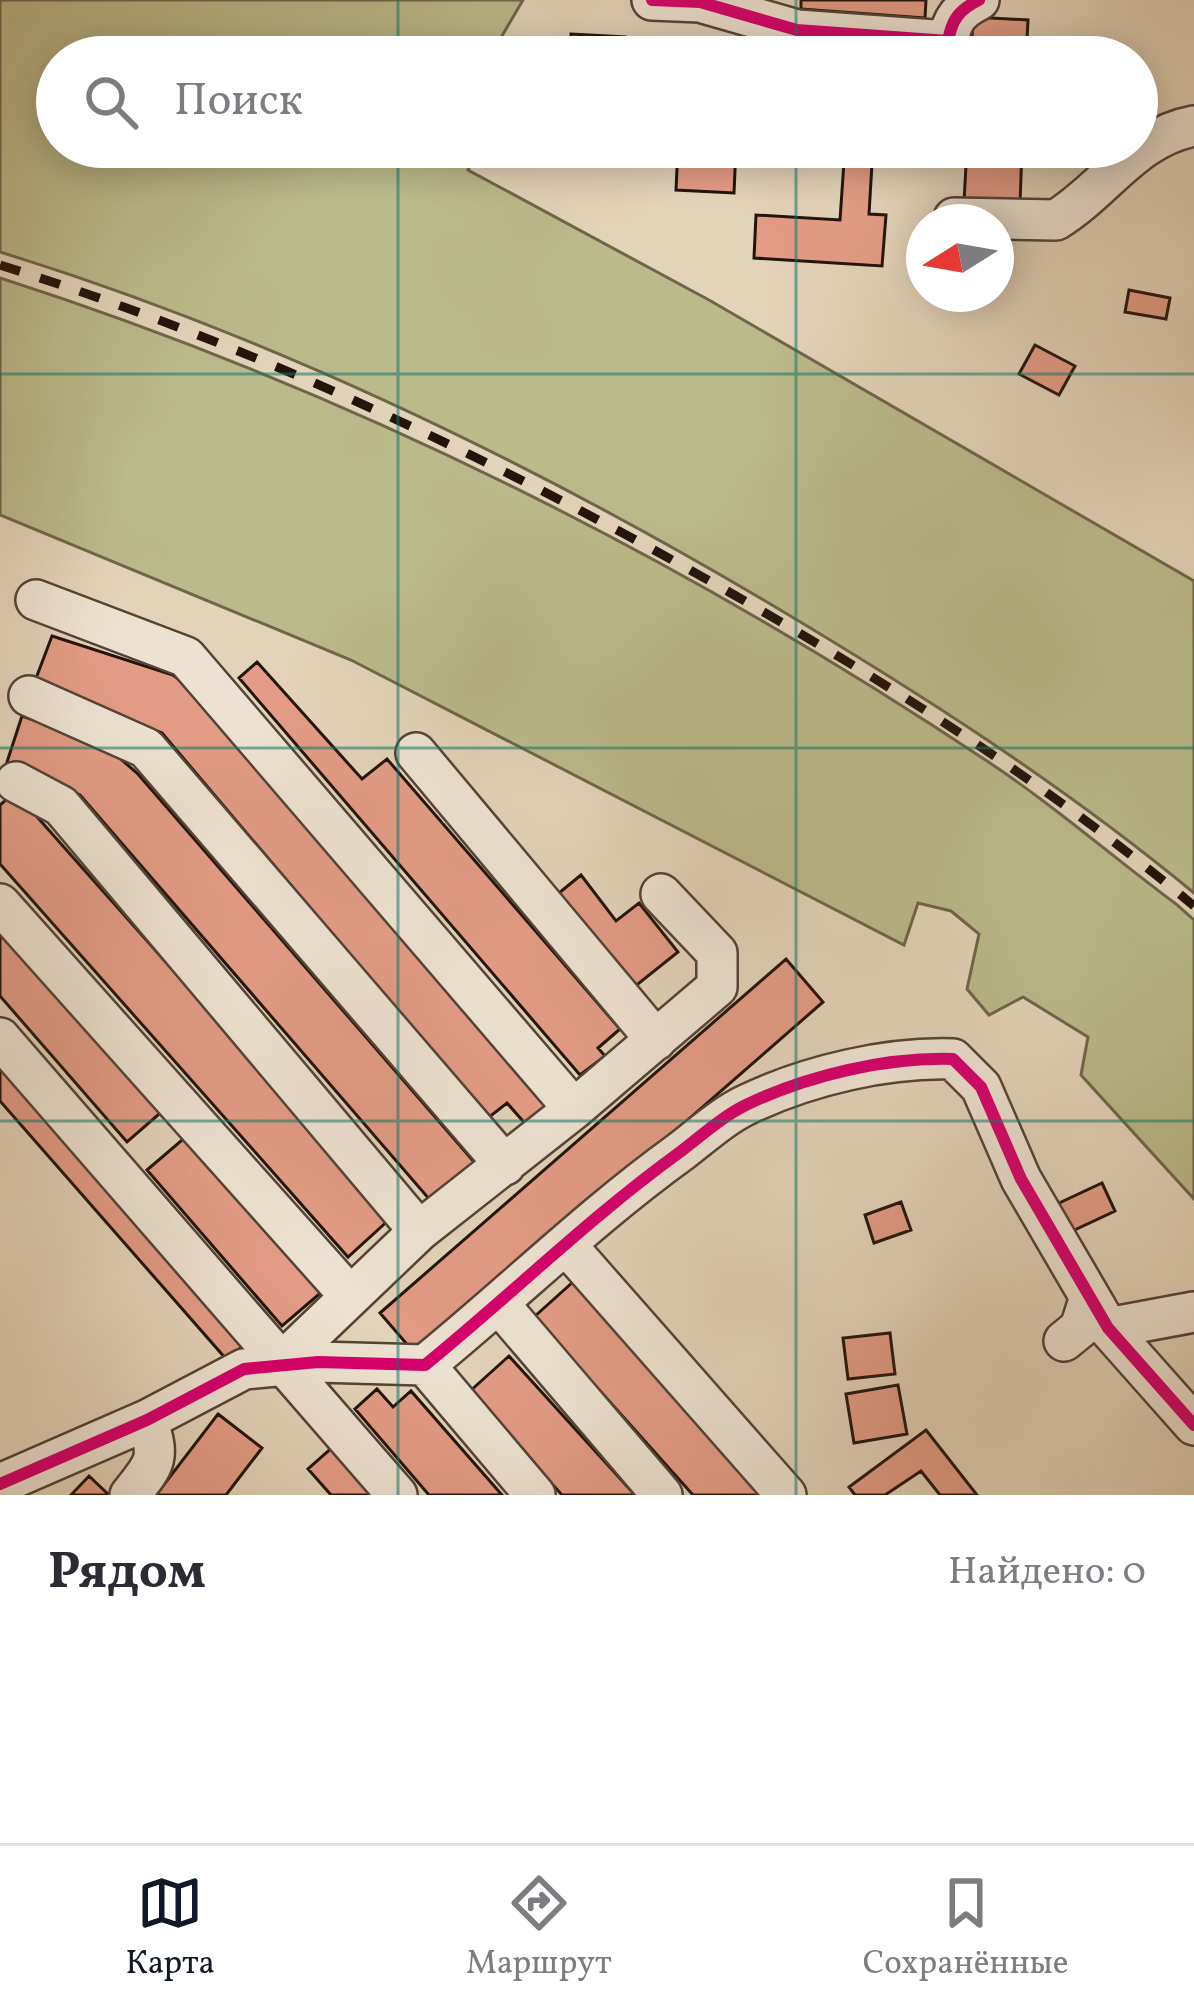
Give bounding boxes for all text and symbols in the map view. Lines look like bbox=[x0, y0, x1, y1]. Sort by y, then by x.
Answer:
search box bbox=[36, 36, 1158, 168]
icon: search bbox=[78, 69, 144, 135]
text: Поиск bbox=[174, 71, 303, 134]
north arrow bbox=[906, 204, 1014, 312]
text: Рядом bbox=[48, 1538, 206, 1609]
text: Найдено: 0 bbox=[948, 1546, 1146, 1600]
tab: Карта bbox=[125, 1870, 215, 1988]
tab: Маршрут bbox=[466, 1870, 612, 1988]
tab: Сохранённые bbox=[863, 1870, 1068, 1988]

